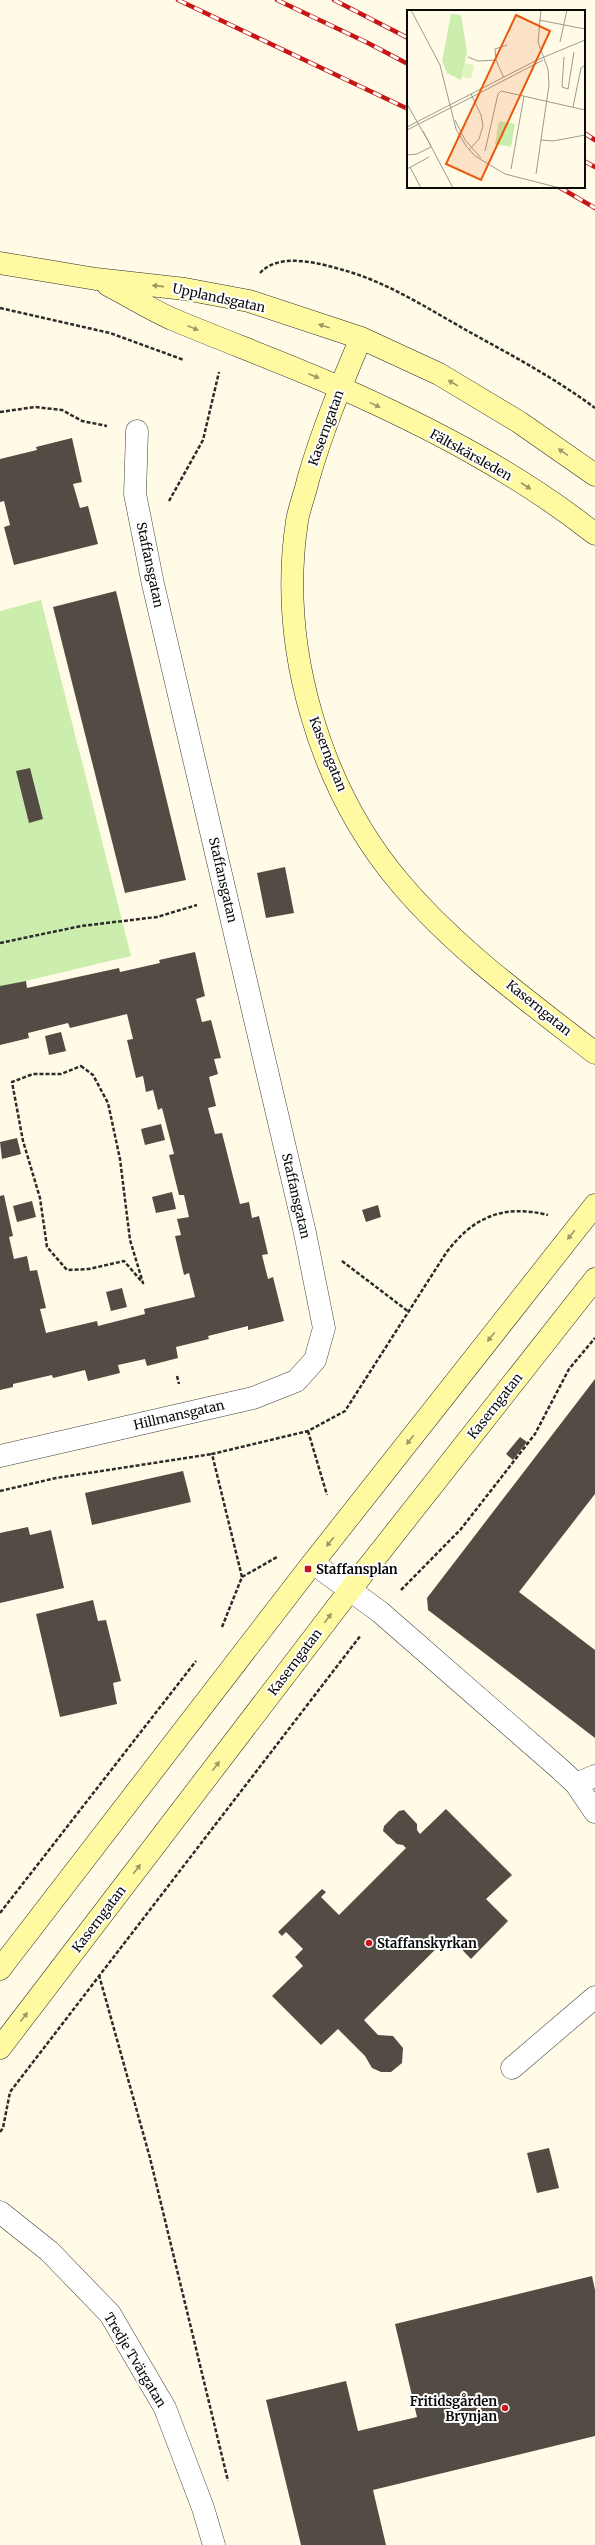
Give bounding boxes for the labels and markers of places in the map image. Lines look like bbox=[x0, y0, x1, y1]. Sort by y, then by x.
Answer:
place label: Staffansplan bbox=[316, 1561, 398, 1578]
marker: Staffansplan bbox=[303, 1564, 313, 1574]
place label: Staffanskyrkan bbox=[377, 1935, 477, 1952]
marker: Staffanskyrkan bbox=[364, 1938, 374, 1948]
place label: Fritidsgården Brynjan bbox=[410, 2393, 497, 2425]
marker: Fritidsgården Brynjan bbox=[500, 2403, 510, 2413]

